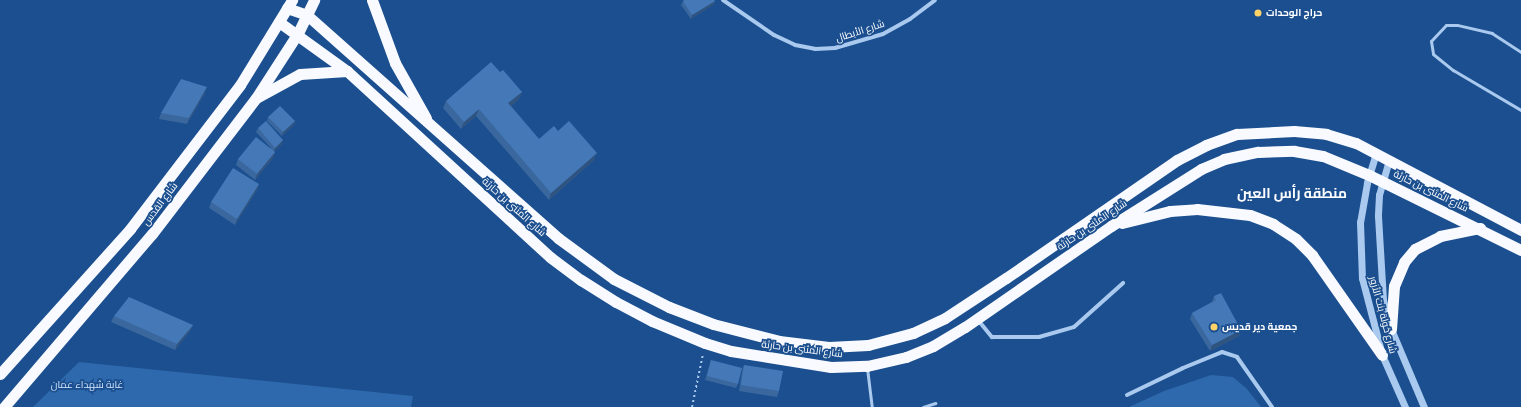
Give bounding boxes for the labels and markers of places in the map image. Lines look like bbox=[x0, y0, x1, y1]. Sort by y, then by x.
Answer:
place label: حراج الوحدات bbox=[1266, 7, 1322, 19]
marker: حراج الوحدات bbox=[1253, 8, 1263, 18]
place label: جمعية دير قديس bbox=[1222, 321, 1297, 333]
marker: جمعية دير قديس bbox=[1209, 322, 1219, 332]

